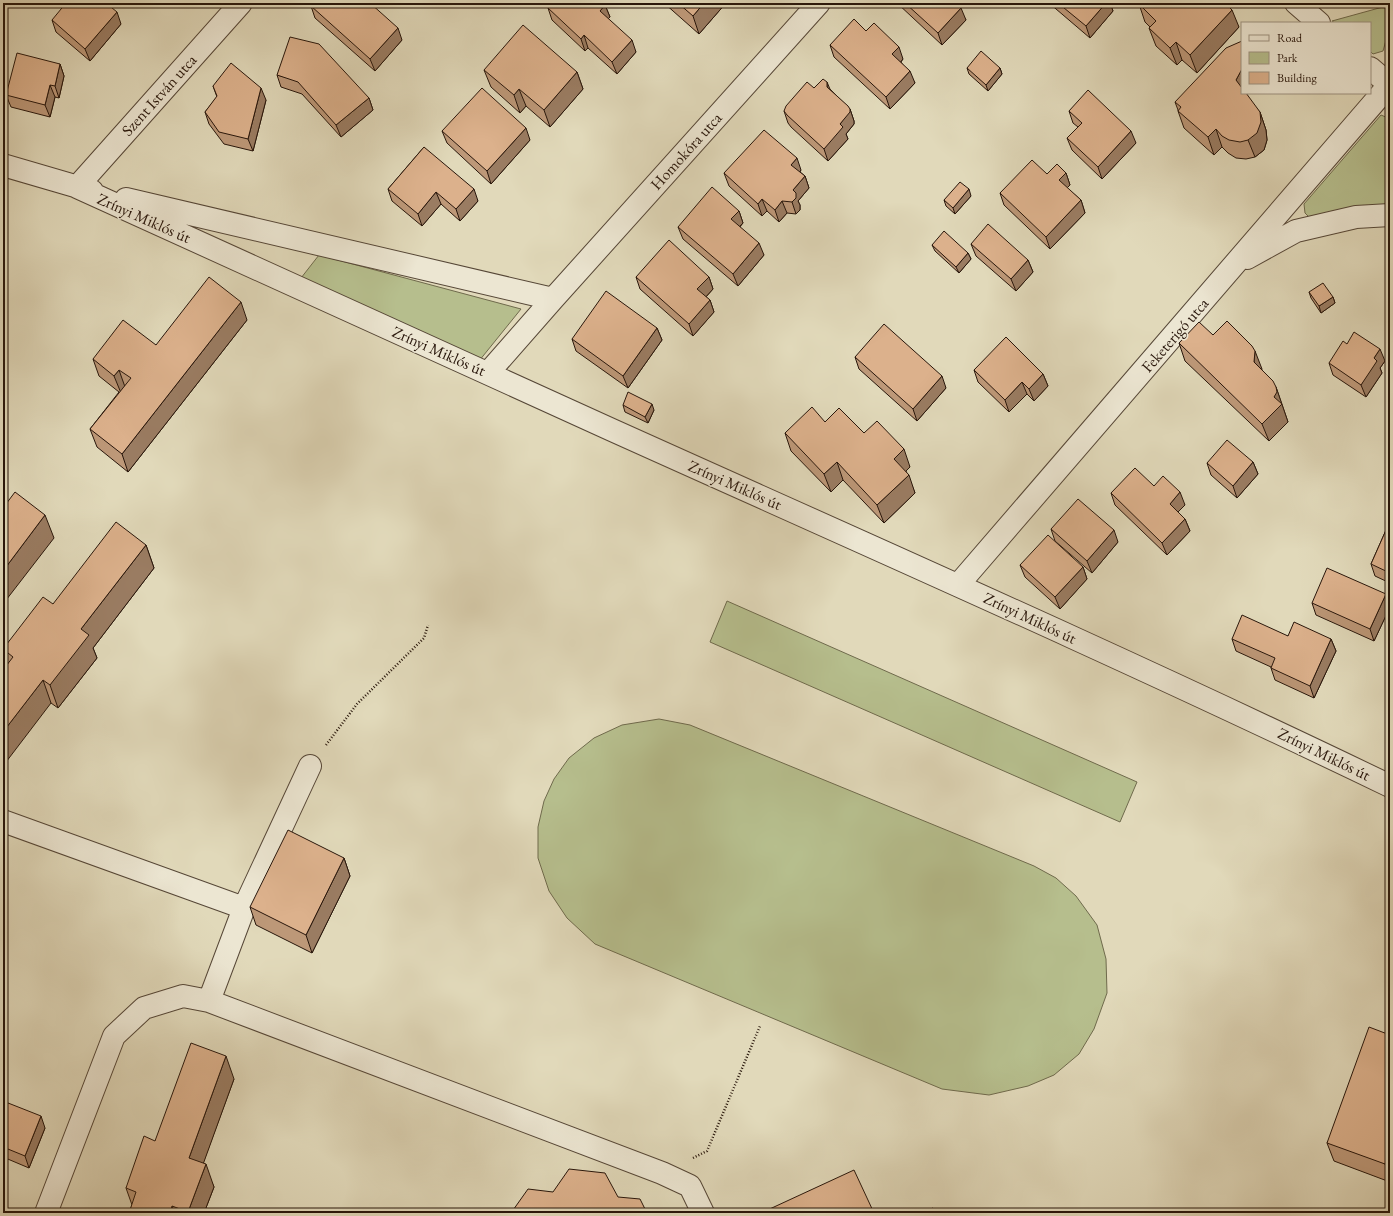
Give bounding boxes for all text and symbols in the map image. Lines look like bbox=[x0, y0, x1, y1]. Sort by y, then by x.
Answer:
legend bbox=[1241, 22, 1371, 94]
text: Road bbox=[1277, 30, 1303, 46]
street label: Szent István utca bbox=[117, 49, 202, 140]
text: Park bbox=[1277, 50, 1298, 66]
text: Building bbox=[1277, 70, 1318, 86]
street label: Homokóra utca bbox=[646, 107, 727, 194]
street label: Zrínyi Miklós út bbox=[94, 188, 194, 248]
street label: Feketerigó utca bbox=[1137, 293, 1214, 377]
street label: Zrínyi Miklós út bbox=[389, 321, 489, 381]
street label: Zrínyi Miklós út bbox=[685, 455, 785, 515]
street label: Zrínyi Miklós út bbox=[980, 587, 1080, 649]
street label: Zrínyi Miklós út bbox=[1274, 723, 1374, 785]

